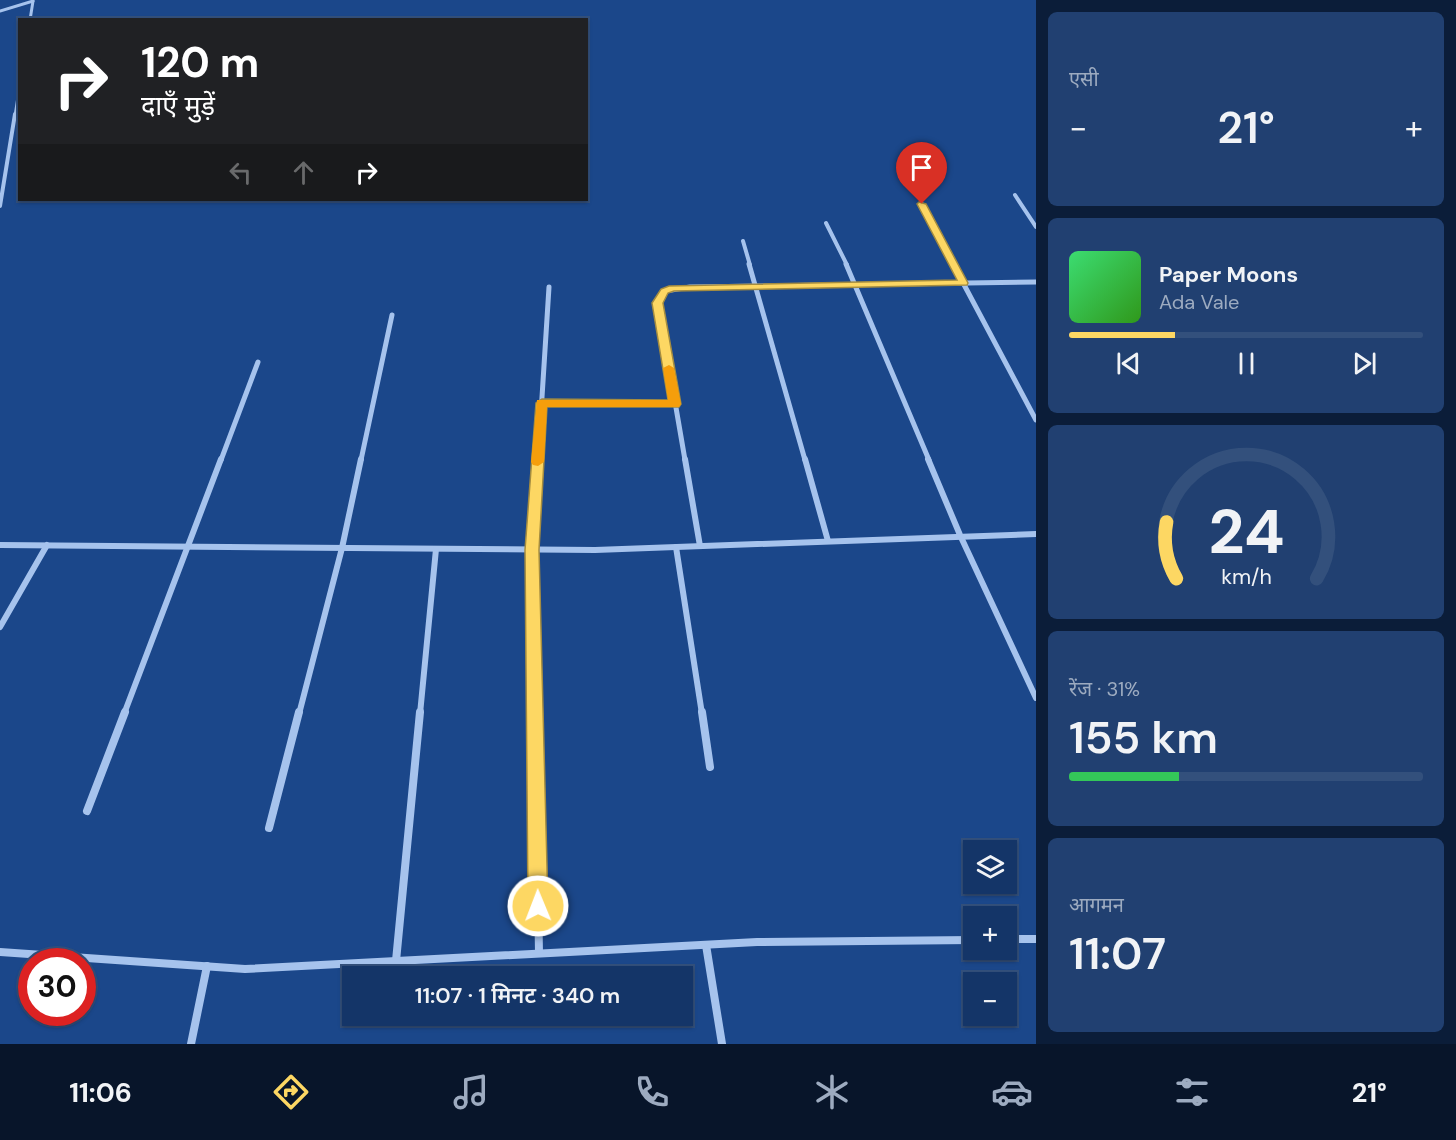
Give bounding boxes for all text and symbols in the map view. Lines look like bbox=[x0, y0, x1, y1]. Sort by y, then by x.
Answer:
text: 120 m bbox=[141, 35, 259, 90]
icon: right bbox=[42, 42, 120, 120]
text: एसी bbox=[1069, 66, 1099, 92]
text: दाएँ मुड़ें bbox=[141, 88, 215, 123]
text: 21° bbox=[1217, 98, 1275, 157]
text: − bbox=[1069, 106, 1087, 149]
text: + bbox=[1405, 106, 1423, 149]
pin bbox=[896, 142, 947, 204]
icon: arrive bbox=[905, 151, 938, 184]
icon: left bbox=[224, 156, 257, 189]
icon: ahead bbox=[287, 156, 320, 189]
icon: right bbox=[350, 156, 383, 189]
text: Paper Moons bbox=[1159, 260, 1298, 289]
text: Ada Vale bbox=[1159, 289, 1239, 315]
icon: previous bbox=[1112, 347, 1145, 380]
icon: pause bbox=[1230, 347, 1263, 380]
icon: next bbox=[1348, 347, 1381, 380]
text: 24 bbox=[1208, 491, 1284, 572]
text: km/h bbox=[1221, 563, 1271, 591]
text: रेंज · 31% bbox=[1069, 676, 1140, 702]
text: 155 km bbox=[1069, 708, 1218, 767]
map controls bbox=[963, 840, 1017, 1026]
button: layers bbox=[963, 840, 1017, 894]
position arrow bbox=[506, 874, 570, 938]
text: आगमन bbox=[1069, 892, 1124, 918]
button: + bbox=[963, 906, 1017, 960]
text: 11:07 bbox=[1069, 924, 1166, 983]
speed limit sign: 30 bbox=[18, 948, 96, 1026]
button: − bbox=[963, 972, 1017, 1026]
text: 11:07 · 1 मिनट · 340 m bbox=[415, 981, 620, 1010]
icon: directions bbox=[270, 1071, 312, 1113]
icon: music bbox=[450, 1071, 492, 1113]
icon: phone bbox=[631, 1071, 673, 1113]
icon: climate bbox=[811, 1071, 853, 1113]
icon: car bbox=[991, 1071, 1033, 1113]
icon: filters bbox=[1171, 1071, 1213, 1113]
text: 11:06 bbox=[69, 1075, 132, 1110]
text: 21° bbox=[1352, 1075, 1387, 1110]

